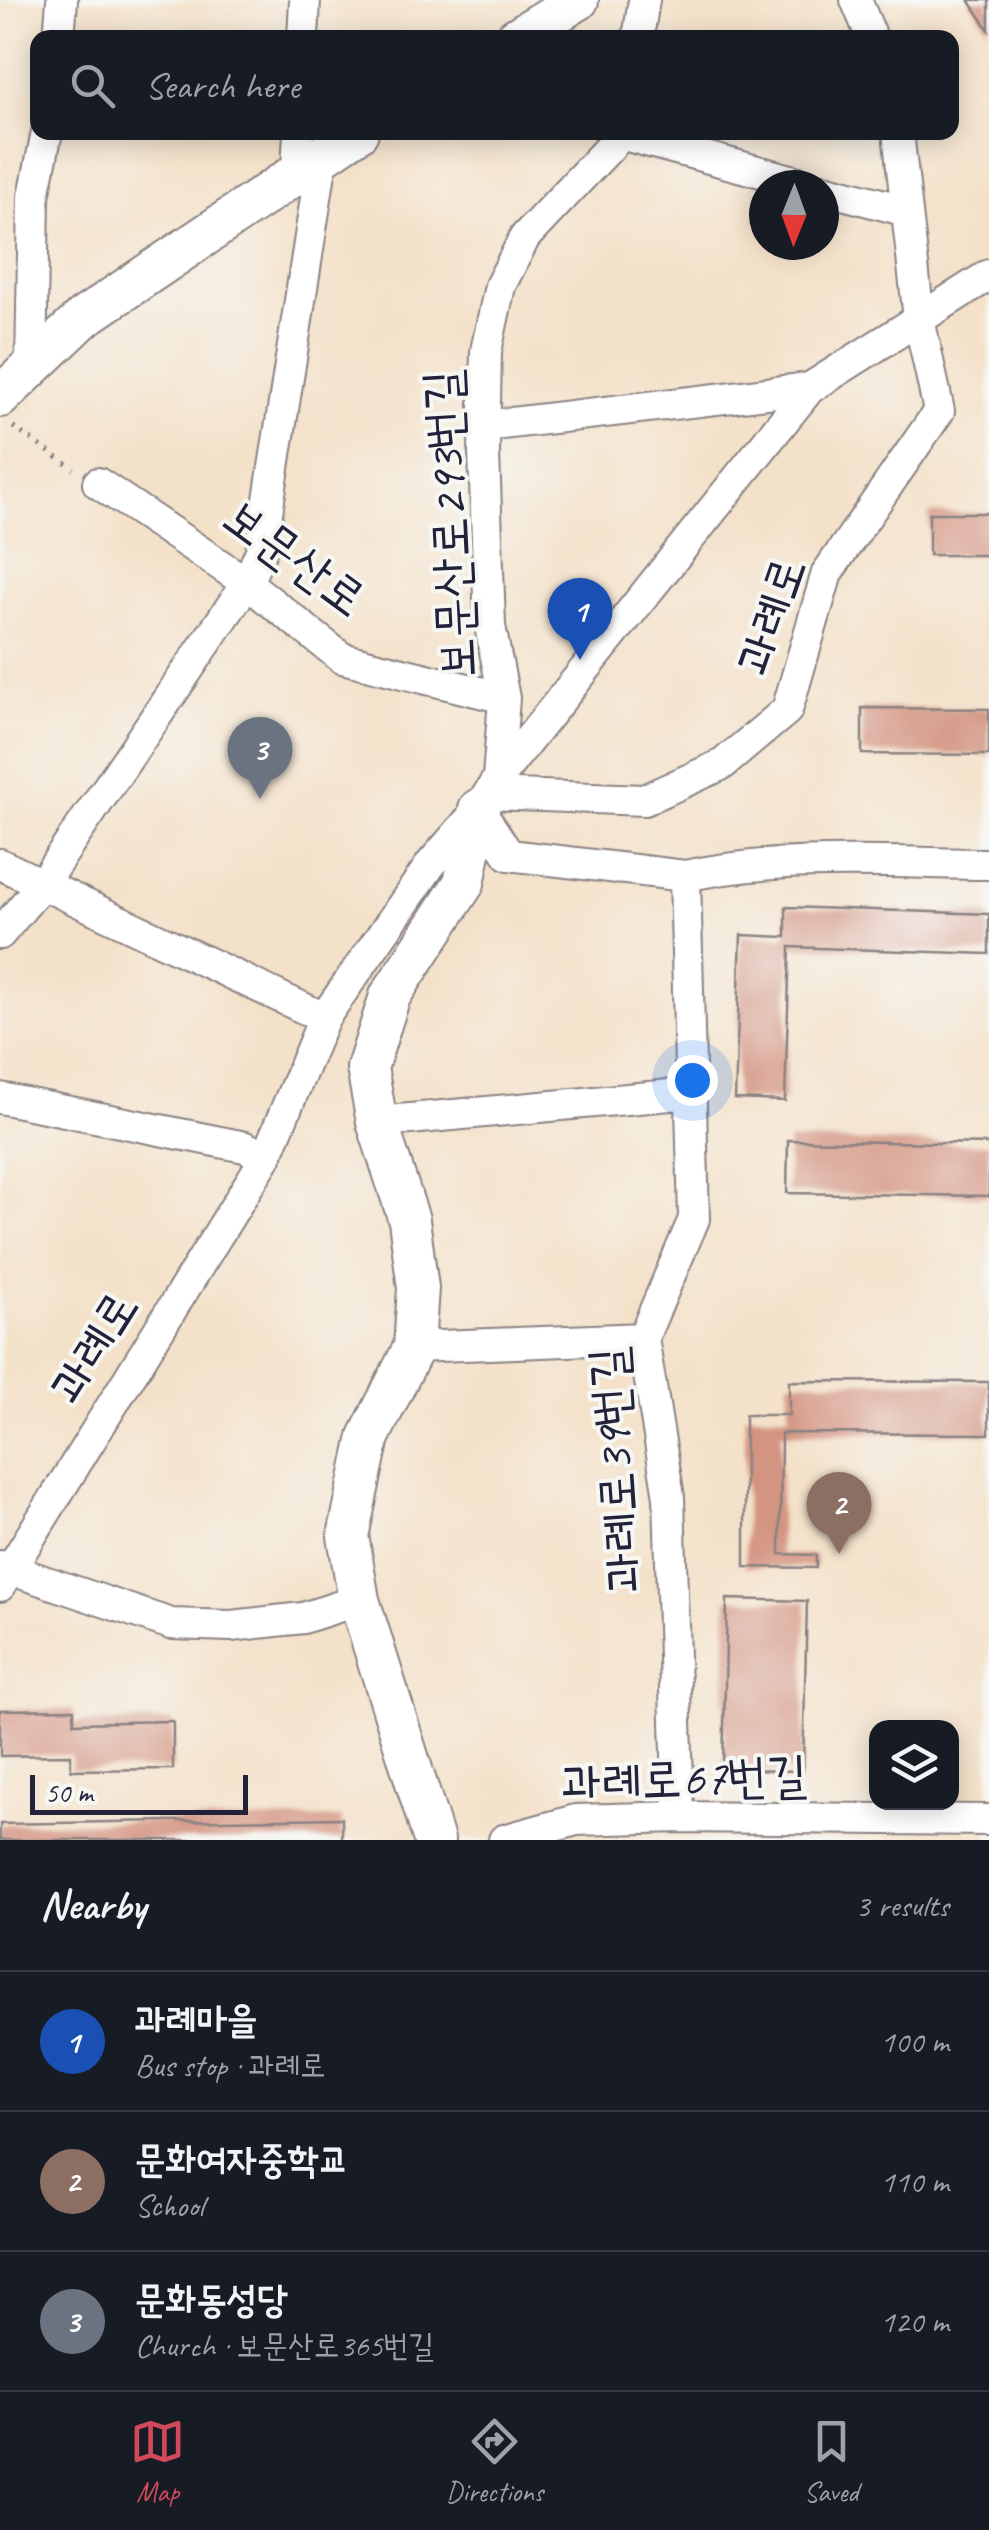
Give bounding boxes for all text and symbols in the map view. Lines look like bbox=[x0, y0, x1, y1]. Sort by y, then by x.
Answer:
search box bbox=[30, 30, 959, 140]
icon: search bbox=[65, 58, 120, 113]
text: Search here bbox=[145, 62, 300, 109]
north arrow bbox=[749, 170, 839, 260]
street label: 보문산로293번길 bbox=[410, 368, 489, 680]
street label: 보문산로 bbox=[212, 484, 379, 630]
street label: 과례로 bbox=[721, 548, 820, 683]
pin: 1 bbox=[548, 578, 612, 660]
pin: 3 bbox=[228, 716, 292, 799]
your location bbox=[667, 1055, 718, 1106]
street label: 과례로 bbox=[35, 1279, 152, 1415]
street label: 과례로39번길 bbox=[575, 1345, 656, 1595]
pin: 2 bbox=[806, 1472, 872, 1554]
map controls bbox=[869, 1720, 959, 1810]
button: layers bbox=[869, 1720, 959, 1810]
street label: 과례로67번길 bbox=[560, 1743, 808, 1814]
scale bar bbox=[30, 1770, 248, 1814]
text: 50 m bbox=[45, 1775, 93, 1810]
text: Nearby bbox=[40, 1879, 146, 1932]
text: 3 results bbox=[855, 1885, 949, 1926]
text: 과례마을 bbox=[135, 1996, 257, 2043]
text: 1 bbox=[65, 2021, 80, 2062]
text: 100 m bbox=[880, 2021, 949, 2062]
text: Bus stop · 과례로 bbox=[135, 2045, 326, 2086]
text: 문화여자중학교 bbox=[135, 2136, 349, 2183]
text: 2 bbox=[65, 2161, 80, 2202]
text: 110 m bbox=[880, 2161, 949, 2202]
text: School bbox=[135, 2185, 204, 2226]
text: 문화동성당 bbox=[135, 2276, 288, 2323]
text: 3 bbox=[65, 2301, 80, 2342]
text: 120 m bbox=[880, 2301, 949, 2342]
text: Church · 보문산로365번길 bbox=[135, 2325, 434, 2366]
tab: Map bbox=[130, 2414, 185, 2509]
tab: Directions bbox=[446, 2414, 543, 2509]
tab: Saved bbox=[804, 2414, 859, 2509]

